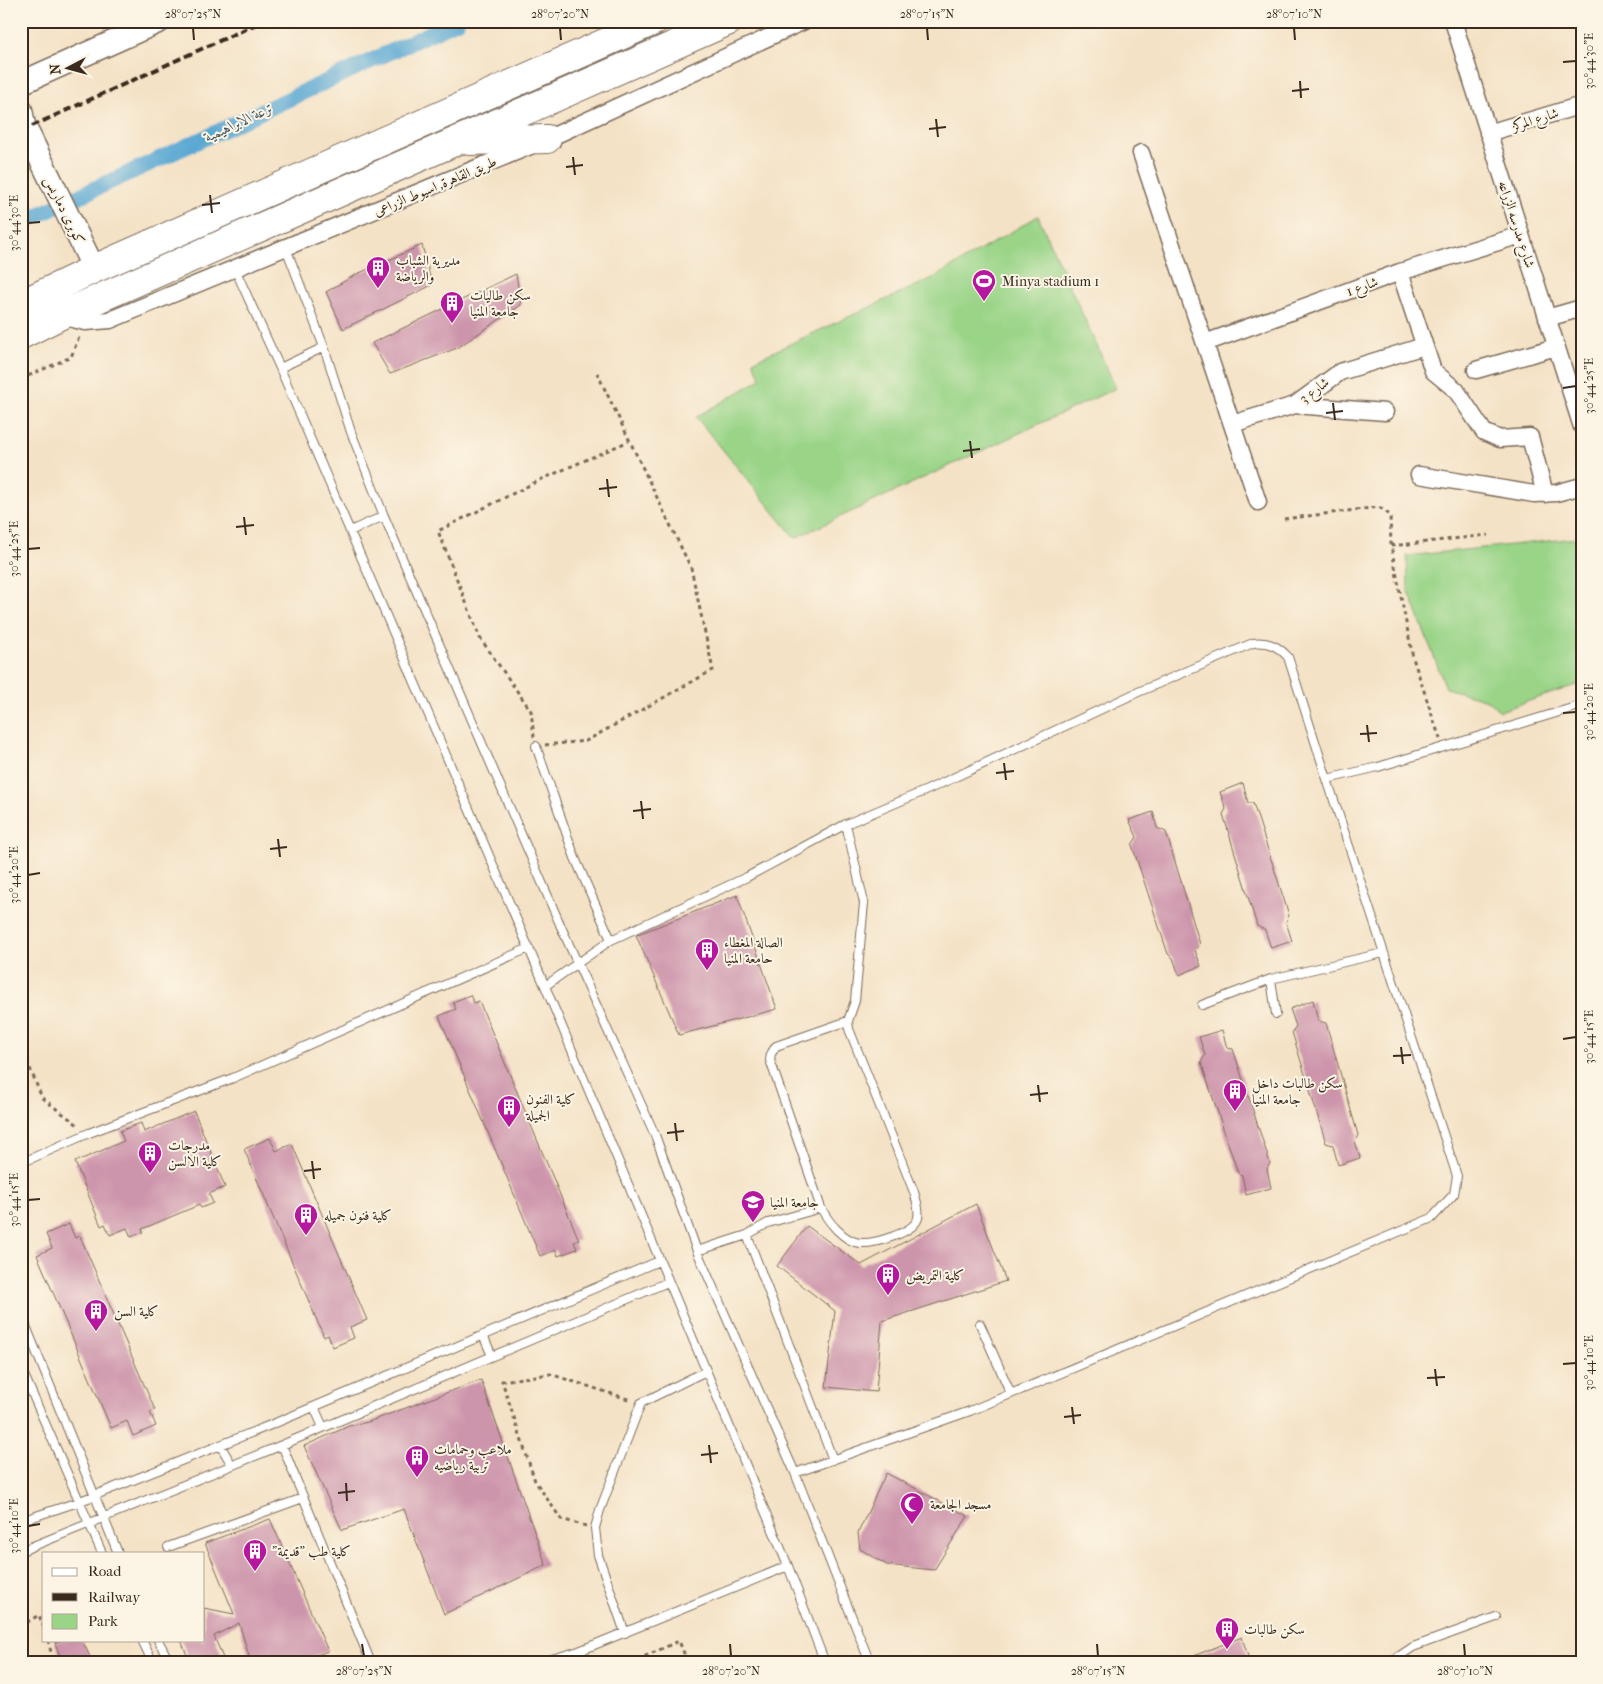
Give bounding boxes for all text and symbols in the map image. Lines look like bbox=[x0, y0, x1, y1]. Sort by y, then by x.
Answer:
text: 28°07'25"N bbox=[165, 7, 221, 21]
text: 28°07'20"N bbox=[531, 7, 589, 21]
text: 28°07'15"N bbox=[900, 7, 954, 21]
text: 28°07'10"N bbox=[1266, 7, 1322, 21]
text: 30°44'30"E bbox=[1582, 33, 1596, 89]
north arrow bbox=[42, 42, 92, 92]
text: N bbox=[47, 63, 65, 75]
water label: ترعة الابراهيمية bbox=[200, 98, 276, 147]
street label: شارع المركز bbox=[1508, 104, 1561, 138]
street label: طريق القاهرة, اسيوط الزراعى bbox=[371, 153, 499, 220]
street label: كوبرى دماريس bbox=[40, 173, 88, 248]
street label: شارع مدرسه الزراعه bbox=[1492, 178, 1539, 271]
text: 30°44'30"E bbox=[7, 195, 21, 251]
place label: مديرية الشباب والرياضة bbox=[396, 252, 460, 285]
building icon: مديرية الشباب والرياضة bbox=[365, 255, 391, 289]
sports icon: Minya stadium 1 bbox=[971, 268, 997, 302]
place label: Minya stadium 1 bbox=[1002, 273, 1099, 290]
street label: شارع 1 bbox=[1344, 273, 1381, 303]
place label: سكن طاليات جامعة المنيا bbox=[470, 287, 531, 320]
building icon: سكن طاليات جامعة المنيا bbox=[439, 290, 465, 324]
text: 30°44'25"E bbox=[1582, 358, 1596, 414]
street label: شارع 3 bbox=[1296, 373, 1334, 410]
text: 30°44'25"E bbox=[7, 521, 21, 577]
text: 30°44'20"E bbox=[1582, 683, 1596, 741]
text: 30°44'20"E bbox=[7, 846, 21, 904]
place label: الصالة المغطاء حامعة المنيا bbox=[724, 934, 783, 967]
building icon: الصالة المغطاء حامعة المنيا bbox=[694, 937, 720, 971]
text: 30°44'15"E bbox=[1582, 1010, 1596, 1064]
place label: سكن طالبات داخل جامعة المنيا bbox=[1252, 1075, 1343, 1108]
building icon: سكن طالبات داخل جامعة المنيا bbox=[1222, 1078, 1248, 1112]
place label: كلية الفنون الجميلة bbox=[525, 1091, 576, 1124]
building icon: كلية الفنون الجميلة bbox=[496, 1094, 522, 1128]
place label: مدرجات كلية الالسن bbox=[168, 1137, 222, 1171]
building icon: مدرجات كلية الالسن bbox=[137, 1140, 163, 1174]
text: 30°44'15"E bbox=[7, 1173, 21, 1227]
school or university icon: جامعة المنيا bbox=[740, 1189, 766, 1223]
place label: جامعة المنيا bbox=[770, 1194, 819, 1211]
building icon: كلية فنون جميله bbox=[293, 1202, 319, 1236]
place label: كلية فنون جميله bbox=[324, 1207, 392, 1224]
building icon: كلية التمريض bbox=[875, 1262, 901, 1296]
place label: كلية التمريض bbox=[906, 1267, 964, 1285]
building icon: كلية السن bbox=[83, 1298, 109, 1332]
place label: كلية السن bbox=[114, 1303, 159, 1321]
text: 30°44'10"E bbox=[1582, 1335, 1596, 1391]
place label: ملاعب وحمامات تربية رياضيه bbox=[434, 1441, 512, 1474]
building icon: ملاعب وحمامات تربية رياضيه bbox=[404, 1444, 430, 1478]
mosque icon: مسجد الجامعة bbox=[899, 1491, 925, 1525]
place label: مسجد الجامعة bbox=[930, 1496, 991, 1513]
text: 30°44'10"E bbox=[7, 1498, 21, 1554]
building icon: "كلية طب "قديمة bbox=[242, 1538, 268, 1572]
place label: "كلية طب "قديمة bbox=[272, 1543, 351, 1561]
legend bbox=[42, 1552, 205, 1642]
text: Road bbox=[88, 1562, 122, 1580]
text: Railway bbox=[88, 1588, 141, 1606]
text: Park bbox=[88, 1612, 118, 1630]
building icon: سكن طالبات bbox=[1214, 1616, 1240, 1650]
place label: سكن طالبات bbox=[1244, 1621, 1305, 1639]
text: 28°07'25"N bbox=[336, 1664, 392, 1678]
text: 28°07'20"N bbox=[702, 1664, 760, 1678]
text: 28°07'15"N bbox=[1071, 1664, 1125, 1678]
text: 28°07'10"N bbox=[1437, 1664, 1493, 1678]

